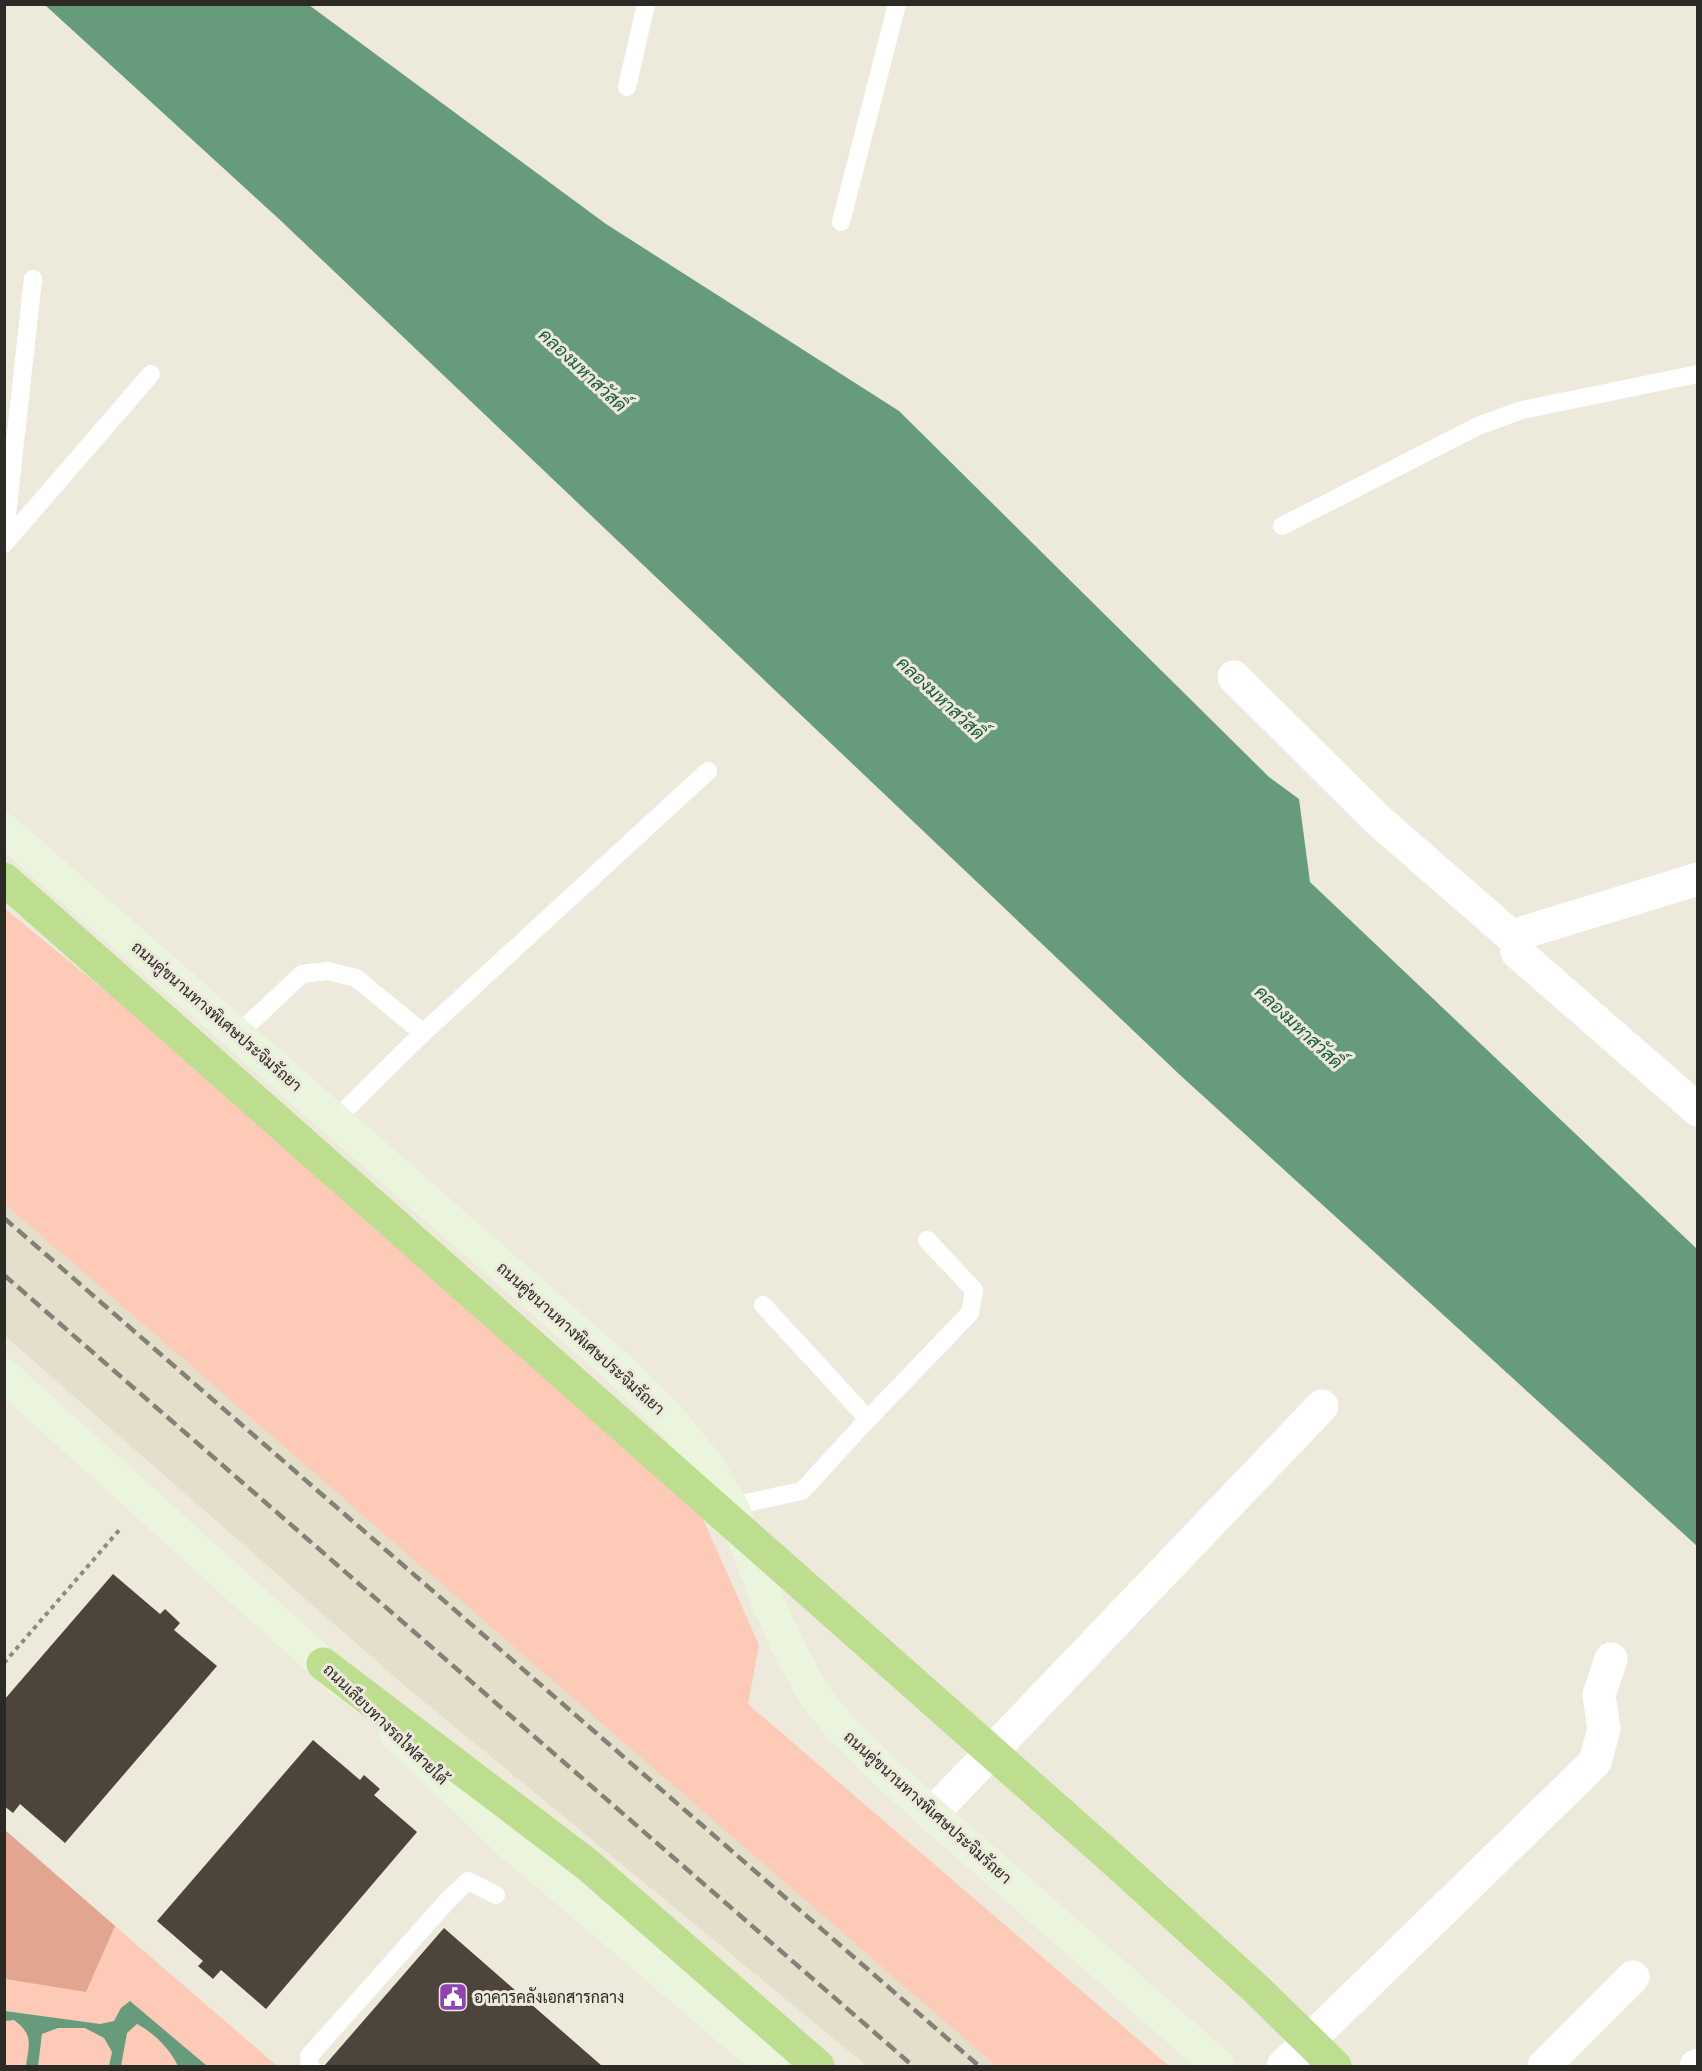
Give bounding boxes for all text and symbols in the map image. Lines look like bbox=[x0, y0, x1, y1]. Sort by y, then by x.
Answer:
water label: คลองมหาสวัสดิ์ bbox=[534, 320, 637, 419]
water label: คลองมหาสวัสดิ์ bbox=[892, 648, 995, 747]
street label: ถนนคู่ขนานทางพิเศษประจิมรัถยา bbox=[127, 937, 306, 1097]
water label: คลองมหาสวัสดิ์ bbox=[1250, 977, 1353, 1076]
street label: ถนนคู่ขนานทางพิเศษประจิมรัถยา bbox=[492, 1257, 669, 1420]
street label: ถนนเลียบทางรถไฟสายใต้ bbox=[319, 1659, 454, 1789]
street label: ถนนคู่ขนานทางพิเศษประจิมรัถยา bbox=[839, 1726, 1016, 1889]
public building icon: อาคารคลังเอกสารกลาง bbox=[437, 1981, 469, 2013]
place label: อาคารคลังเอกสารกลาง bbox=[474, 1987, 624, 2007]

